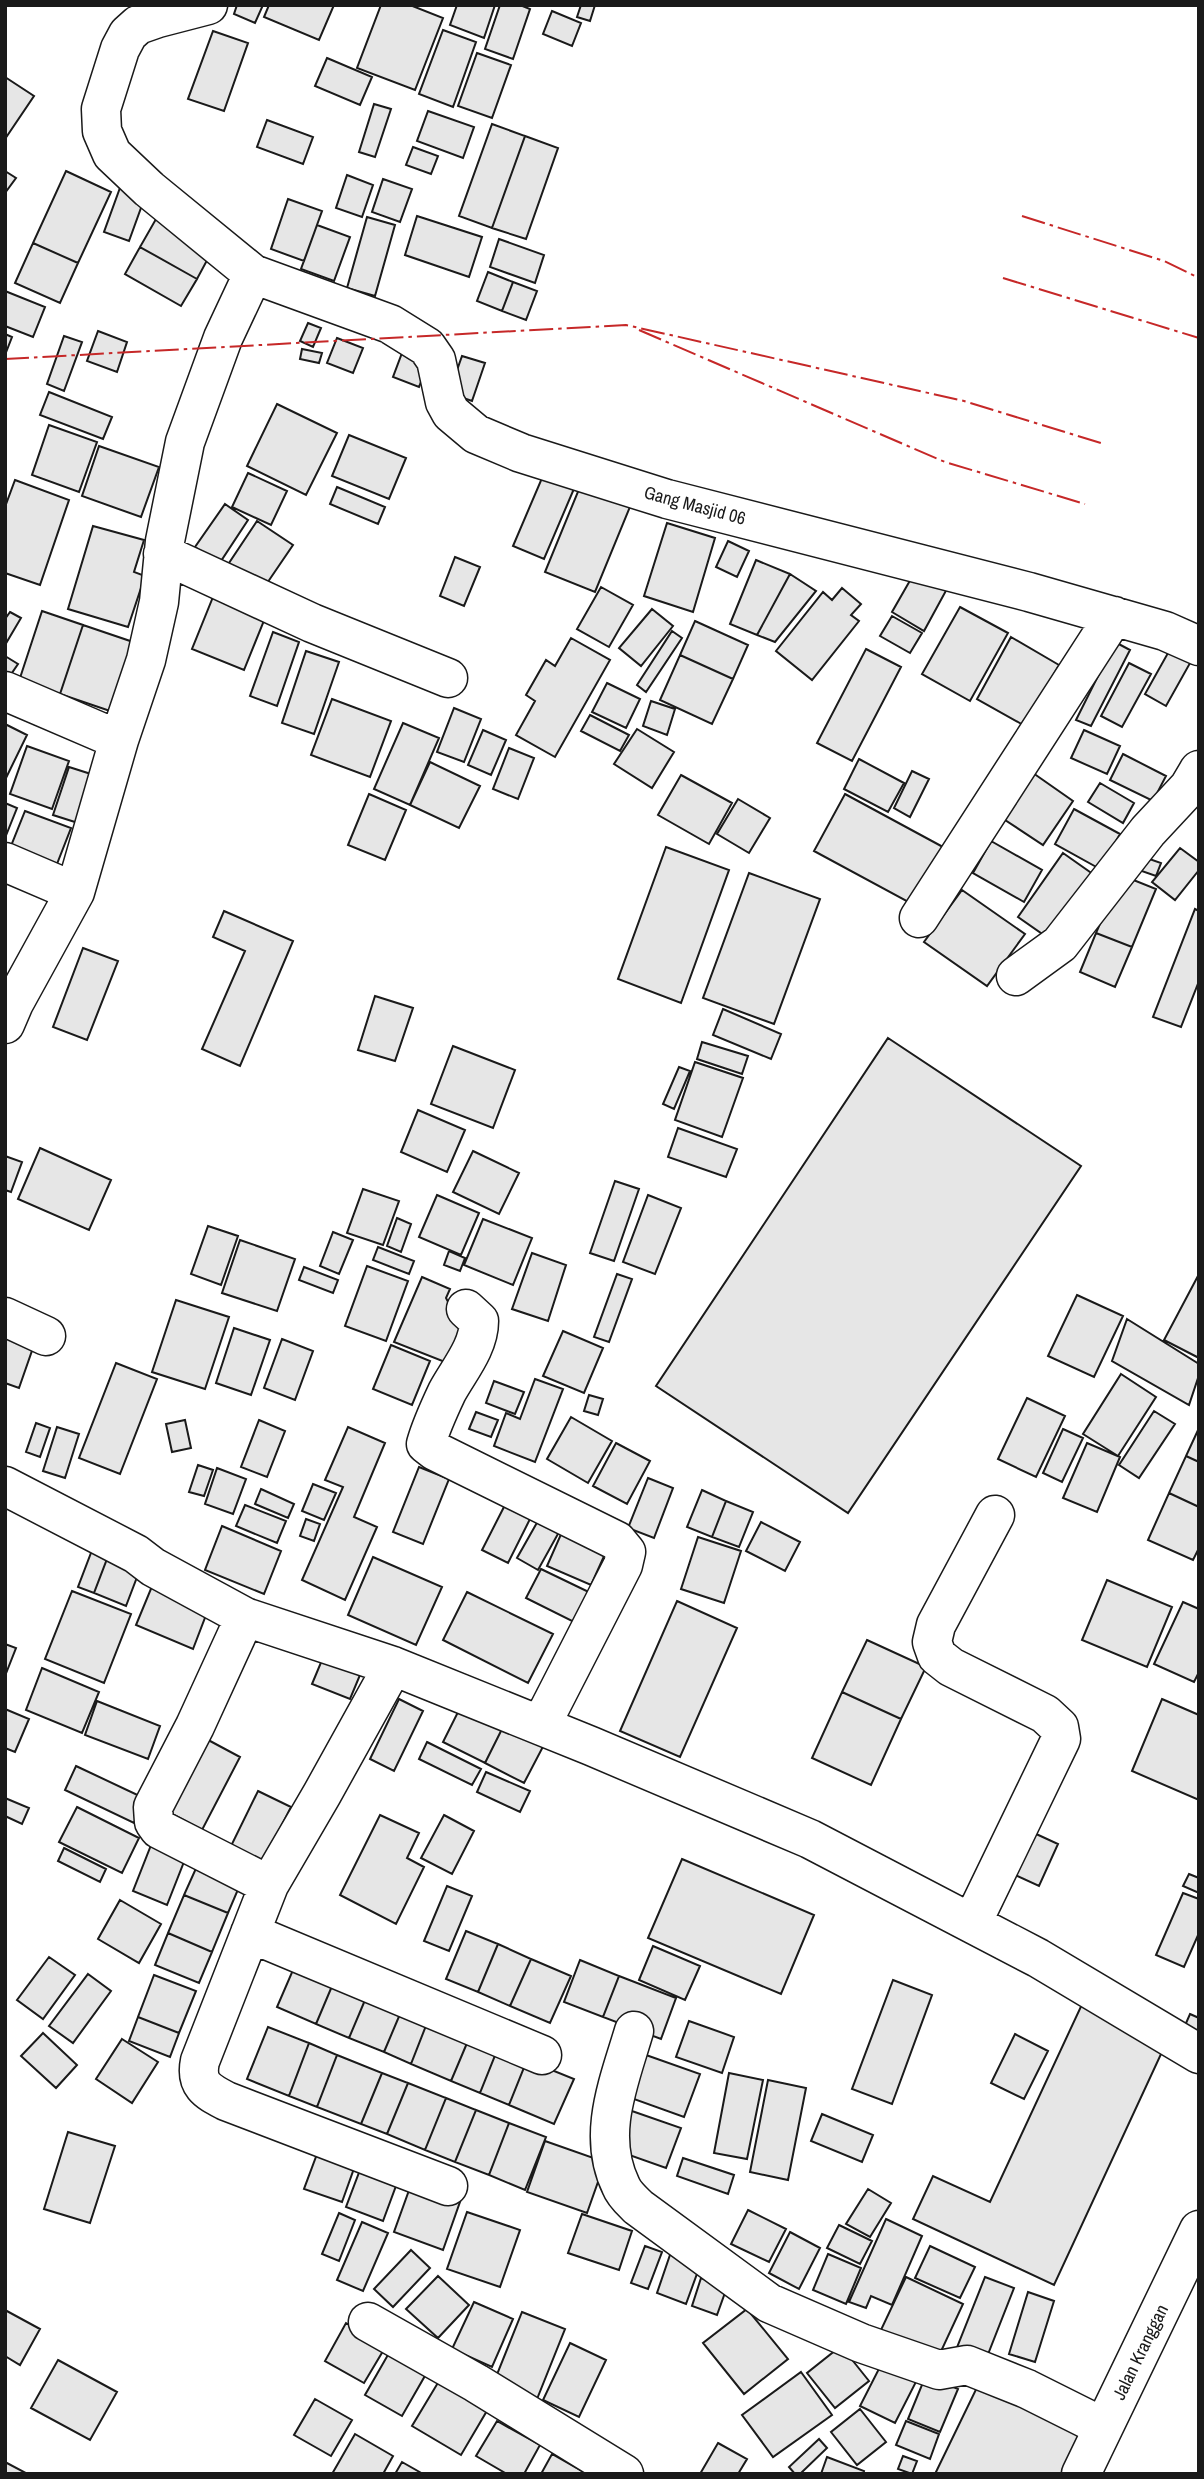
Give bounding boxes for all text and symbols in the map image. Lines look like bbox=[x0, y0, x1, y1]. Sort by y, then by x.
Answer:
street label: Gang Masjid 06 bbox=[641, 479, 749, 531]
street label: Jalan Kranggan bbox=[1106, 2300, 1174, 2404]

